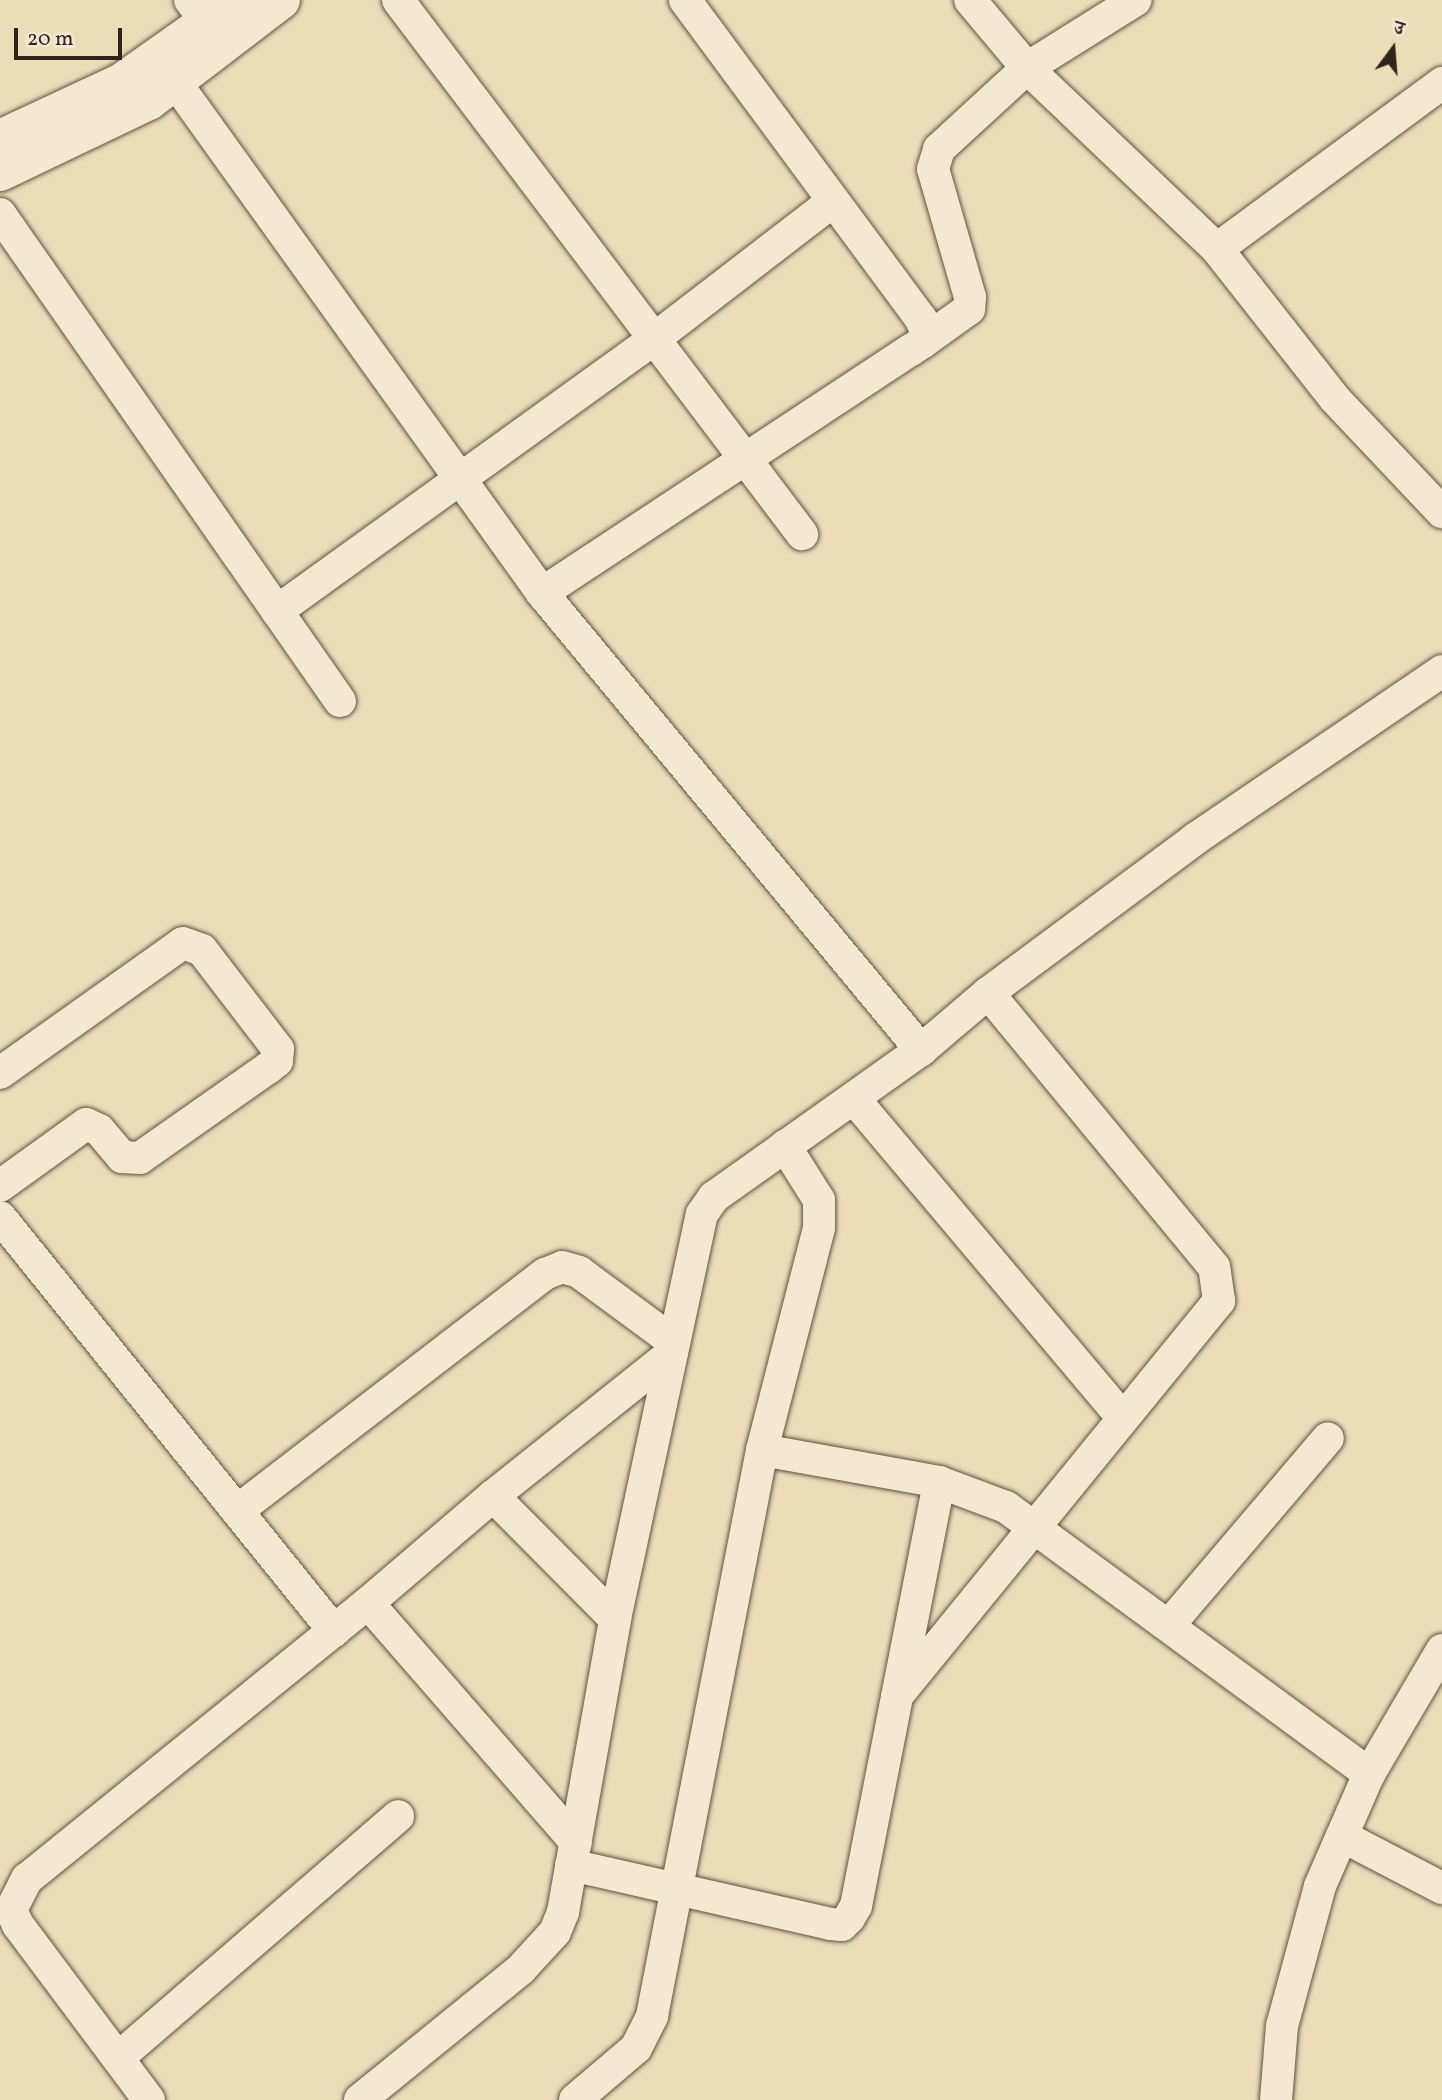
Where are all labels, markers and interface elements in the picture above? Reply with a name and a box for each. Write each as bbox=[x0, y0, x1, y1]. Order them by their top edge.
scale bar bbox=[18, 14, 126, 58]
north arrow bbox=[1358, 14, 1428, 84]
text: उ bbox=[1391, 15, 1407, 43]
text: 20 m bbox=[27, 25, 73, 54]

